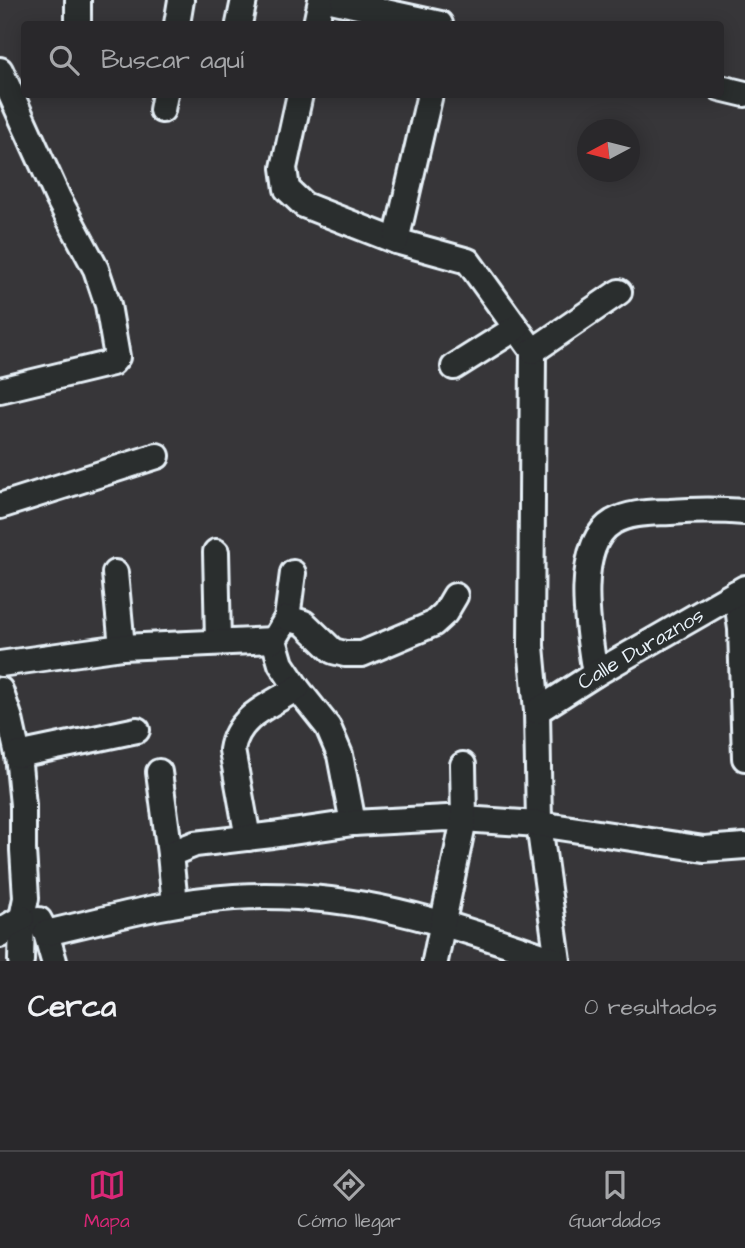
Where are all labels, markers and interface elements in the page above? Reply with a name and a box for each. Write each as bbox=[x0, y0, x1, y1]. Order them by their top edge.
search box bbox=[21, 21, 724, 98]
icon: search bbox=[45, 41, 83, 79]
text: Buscar aquí bbox=[101, 42, 244, 78]
north arrow bbox=[577, 119, 640, 182]
street label: Calle Duraznos bbox=[572, 601, 709, 697]
text: Cerca bbox=[28, 986, 116, 1028]
text: 0 resultados bbox=[584, 991, 717, 1023]
tab: Mapa bbox=[84, 1166, 130, 1235]
tab: Cómo llegar bbox=[297, 1166, 401, 1235]
tab: Guardados bbox=[569, 1166, 661, 1235]

